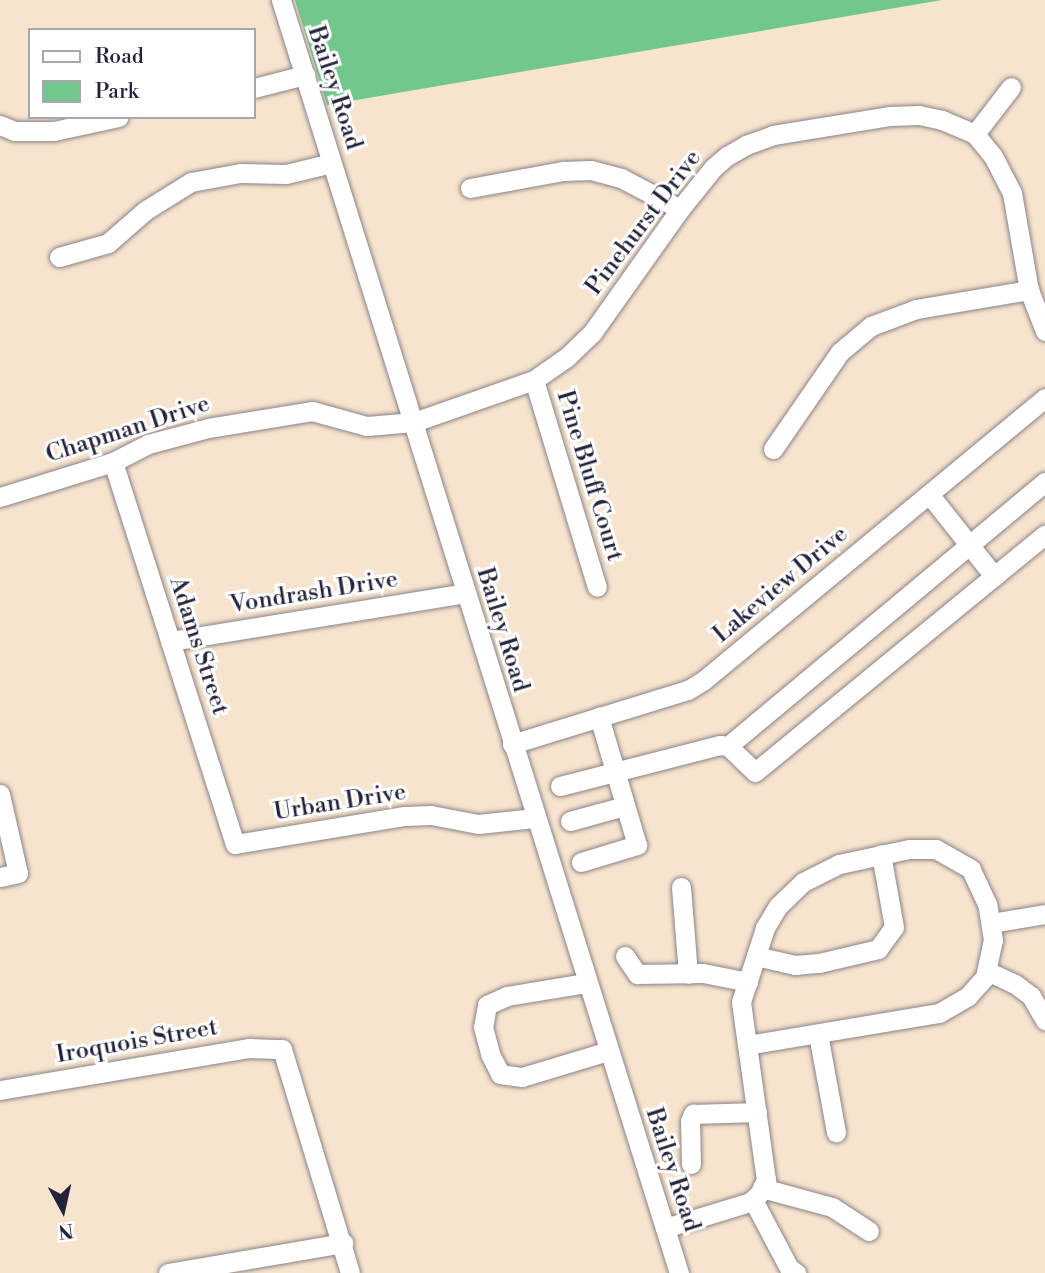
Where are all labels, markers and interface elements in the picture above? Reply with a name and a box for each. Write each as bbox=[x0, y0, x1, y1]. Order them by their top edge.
street label: Bailey Road bbox=[300, 23, 368, 153]
legend bbox=[28, 28, 256, 119]
text: Road bbox=[95, 44, 144, 70]
text: Park bbox=[95, 79, 139, 105]
street label: Pinehurst Drive bbox=[580, 145, 708, 301]
street label: Pine Bluff Court bbox=[549, 387, 629, 565]
street label: Chapman Drive bbox=[43, 390, 213, 470]
street label: Lakeview Drive bbox=[708, 520, 854, 650]
street label: Bailey Road bbox=[469, 564, 535, 696]
street label: Vondrash Drive bbox=[228, 566, 400, 620]
street label: Adams Street bbox=[162, 573, 234, 719]
street label: Urban Drive bbox=[272, 778, 408, 828]
street label: Iroquois Street bbox=[54, 1014, 220, 1070]
street label: Bailey Road bbox=[638, 1105, 706, 1235]
north arrow bbox=[28, 1175, 98, 1245]
text: N bbox=[57, 1218, 75, 1244]

